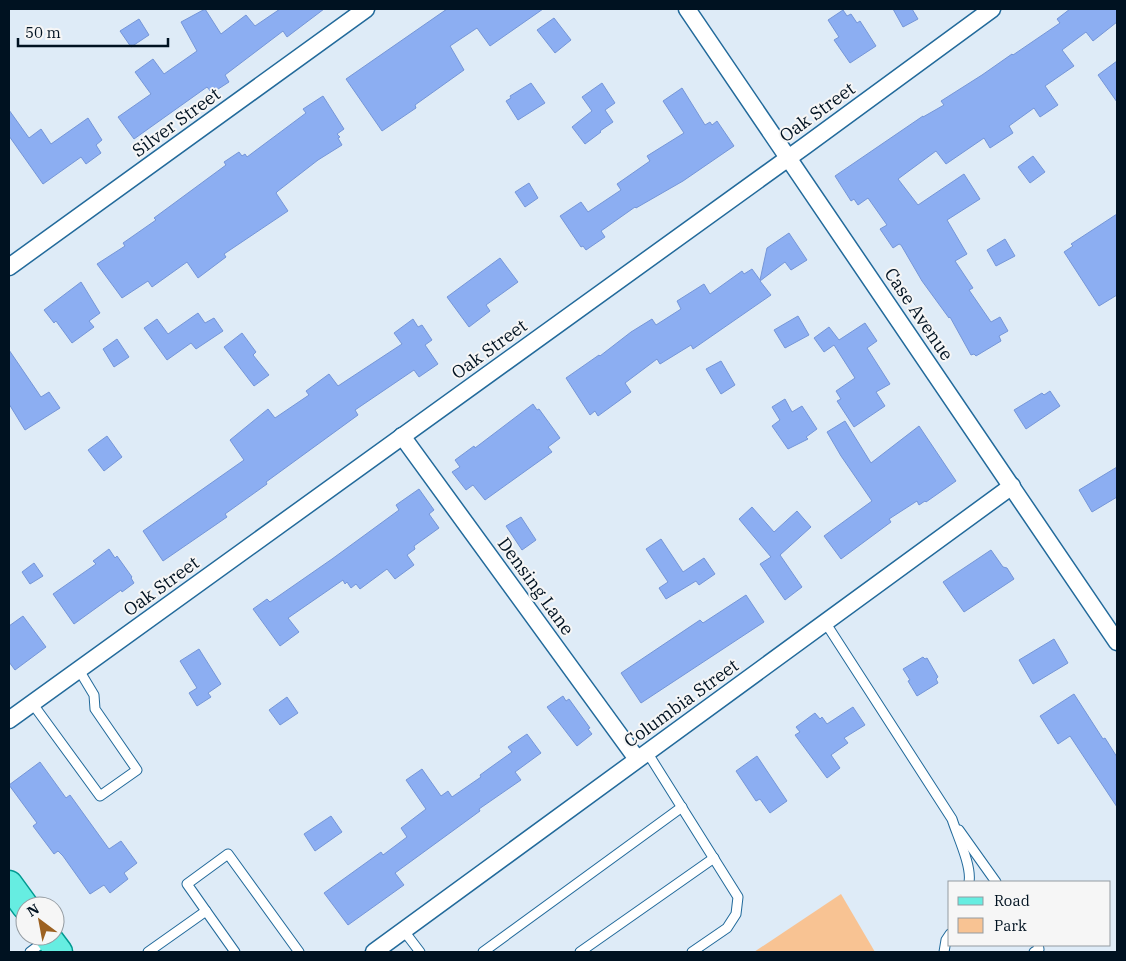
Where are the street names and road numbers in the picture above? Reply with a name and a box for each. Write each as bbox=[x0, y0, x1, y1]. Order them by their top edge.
street label: Oak Street bbox=[775, 77, 859, 147]
street label: Silver Street bbox=[127, 82, 225, 162]
street label: Case Avenue bbox=[879, 263, 959, 365]
street label: Oak Street bbox=[447, 314, 531, 384]
street label: Densing Lane bbox=[493, 533, 579, 639]
street label: Oak Street bbox=[119, 551, 203, 621]
street label: Columbia Street bbox=[619, 654, 743, 752]

